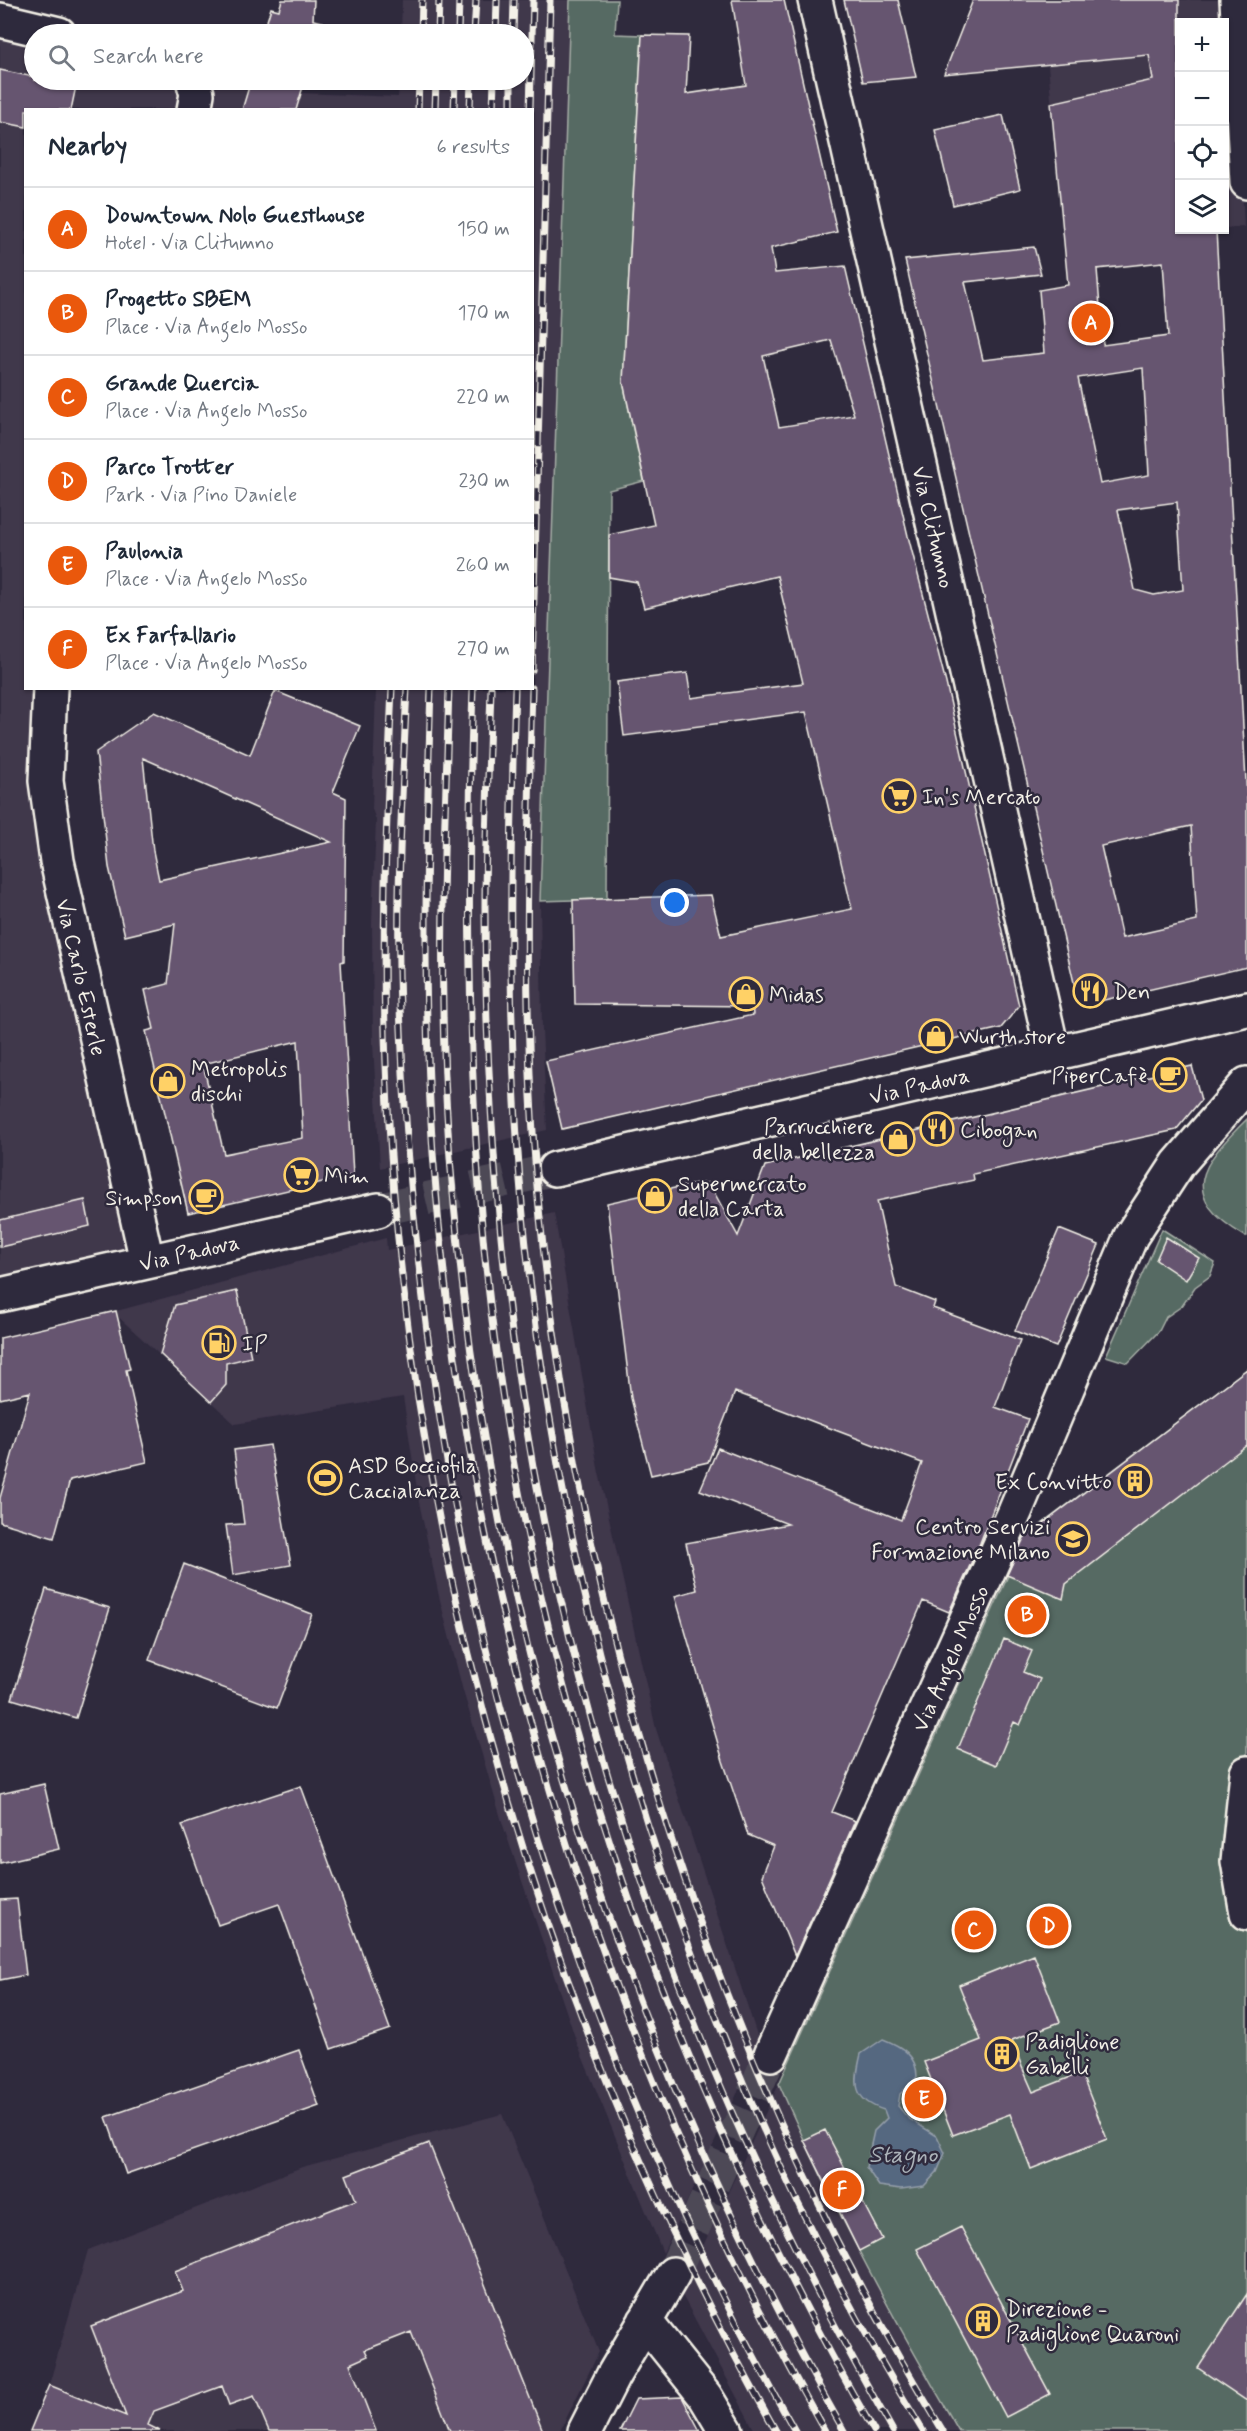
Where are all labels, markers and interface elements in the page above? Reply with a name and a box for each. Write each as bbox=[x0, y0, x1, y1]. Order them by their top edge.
map controls bbox=[1175, 18, 1229, 234]
button: + bbox=[1175, 18, 1229, 72]
search box bbox=[24, 24, 534, 90]
icon: search bbox=[45, 41, 78, 74]
text: Search here bbox=[93, 43, 204, 71]
button: − bbox=[1175, 72, 1229, 126]
button: locate bbox=[1175, 126, 1229, 180]
text: Nearby bbox=[48, 130, 127, 164]
text: 6 results bbox=[437, 134, 510, 161]
button: layers bbox=[1175, 180, 1229, 234]
text: Downtown Nolo Guesthouse bbox=[105, 202, 365, 230]
text: A bbox=[61, 216, 74, 243]
text: 150 m bbox=[457, 216, 510, 243]
text: Hotel · Via Clitumno bbox=[105, 230, 274, 257]
text: Progetto SBEM bbox=[105, 286, 252, 314]
text: B bbox=[61, 300, 74, 327]
text: 170 m bbox=[458, 300, 510, 327]
pin: A bbox=[1072, 300, 1110, 346]
text: Place · Via Angelo Mosso bbox=[105, 314, 308, 341]
text: Grande Quercia bbox=[105, 370, 259, 398]
text: C bbox=[60, 384, 75, 411]
text: 220 m bbox=[456, 384, 510, 411]
text: Place · Via Angelo Mosso bbox=[105, 398, 308, 425]
text: Parco Trotter bbox=[105, 454, 234, 482]
street label: Via Clitumno bbox=[904, 464, 960, 591]
text: D bbox=[61, 468, 74, 495]
text: 230 m bbox=[458, 468, 510, 495]
text: Park · Via Pino Daniele bbox=[105, 482, 297, 509]
text: Paulonia bbox=[105, 538, 183, 566]
text: E bbox=[62, 552, 73, 579]
text: 260 m bbox=[456, 552, 510, 579]
text: Place · Via Angelo Mosso bbox=[105, 566, 308, 593]
text: Ex Farfallario bbox=[105, 622, 236, 650]
text: F bbox=[62, 636, 73, 663]
text: 270 m bbox=[457, 636, 510, 663]
text: Place · Via Angelo Mosso bbox=[105, 650, 308, 677]
supermarket icon: In's Mercato bbox=[881, 778, 917, 814]
place label: In's Mercato bbox=[922, 784, 1041, 812]
your location bbox=[660, 888, 689, 917]
street label: Via Carlo Esterle bbox=[48, 896, 112, 1059]
restaurant icon: Den bbox=[1072, 973, 1108, 1009]
shop icon: Midas bbox=[728, 976, 764, 1012]
place label: Den bbox=[1113, 979, 1150, 1007]
place label: Midas bbox=[769, 982, 824, 1010]
shop icon: Wurth store bbox=[918, 1018, 954, 1054]
place label: Wurth store bbox=[959, 1024, 1066, 1052]
place label: Metropolis dischi bbox=[191, 1056, 288, 1109]
cafe icon: PiperCafè bbox=[1152, 1057, 1188, 1093]
street label: Via Padova bbox=[867, 1062, 972, 1112]
shop icon: Metropolis dischi bbox=[150, 1063, 186, 1099]
place label: PiperCafè bbox=[1051, 1063, 1147, 1091]
restaurant icon: Cibogan bbox=[919, 1111, 955, 1147]
place label: Parrucchiere della bellezza bbox=[752, 1114, 875, 1167]
place label: Cibogan bbox=[960, 1117, 1037, 1148]
shop icon: Parrucchiere della bellezza bbox=[880, 1121, 916, 1157]
supermarket icon: Mim bbox=[283, 1157, 319, 1193]
place label: Mim bbox=[324, 1163, 369, 1191]
place label: Supermercato della Carta bbox=[678, 1171, 807, 1224]
shop icon: Supermercato della Carta bbox=[637, 1178, 673, 1214]
cafe icon: Simpson bbox=[188, 1179, 224, 1215]
place label: Simpson bbox=[105, 1185, 183, 1213]
street label: Via Padova bbox=[137, 1229, 242, 1279]
fuel station icon: IP bbox=[201, 1325, 237, 1361]
place label: IP bbox=[242, 1331, 267, 1359]
place label: ASD Bocciofila Caccialanza bbox=[348, 1453, 477, 1506]
sports icon: ASD Bocciofila Caccialanza bbox=[307, 1460, 343, 1496]
building icon: Ex Convitto bbox=[1117, 1463, 1153, 1499]
place label: Ex Convitto bbox=[995, 1469, 1112, 1497]
place label: Centro Servizi Formazione Milano bbox=[871, 1514, 1050, 1567]
school or university icon: Centro Servizi Formazione Milano bbox=[1055, 1521, 1091, 1557]
street label: Via Angelo Mosso bbox=[907, 1581, 999, 1738]
pin: B bbox=[1008, 1592, 1046, 1638]
pin: D bbox=[1030, 1904, 1068, 1948]
pin: C bbox=[954, 1908, 994, 1952]
place label: Padiglione Gabelli bbox=[1025, 2029, 1120, 2082]
building icon: Padiglione Gabelli bbox=[984, 2036, 1020, 2072]
pin: E bbox=[904, 2076, 944, 2122]
water label: Stagno bbox=[869, 2140, 938, 2173]
pin: F bbox=[822, 2168, 862, 2212]
place label: Direzione - Padiglione Quaroni bbox=[1006, 2296, 1179, 2352]
building icon: Direzione - Padiglione Quaroni bbox=[965, 2303, 1001, 2339]

